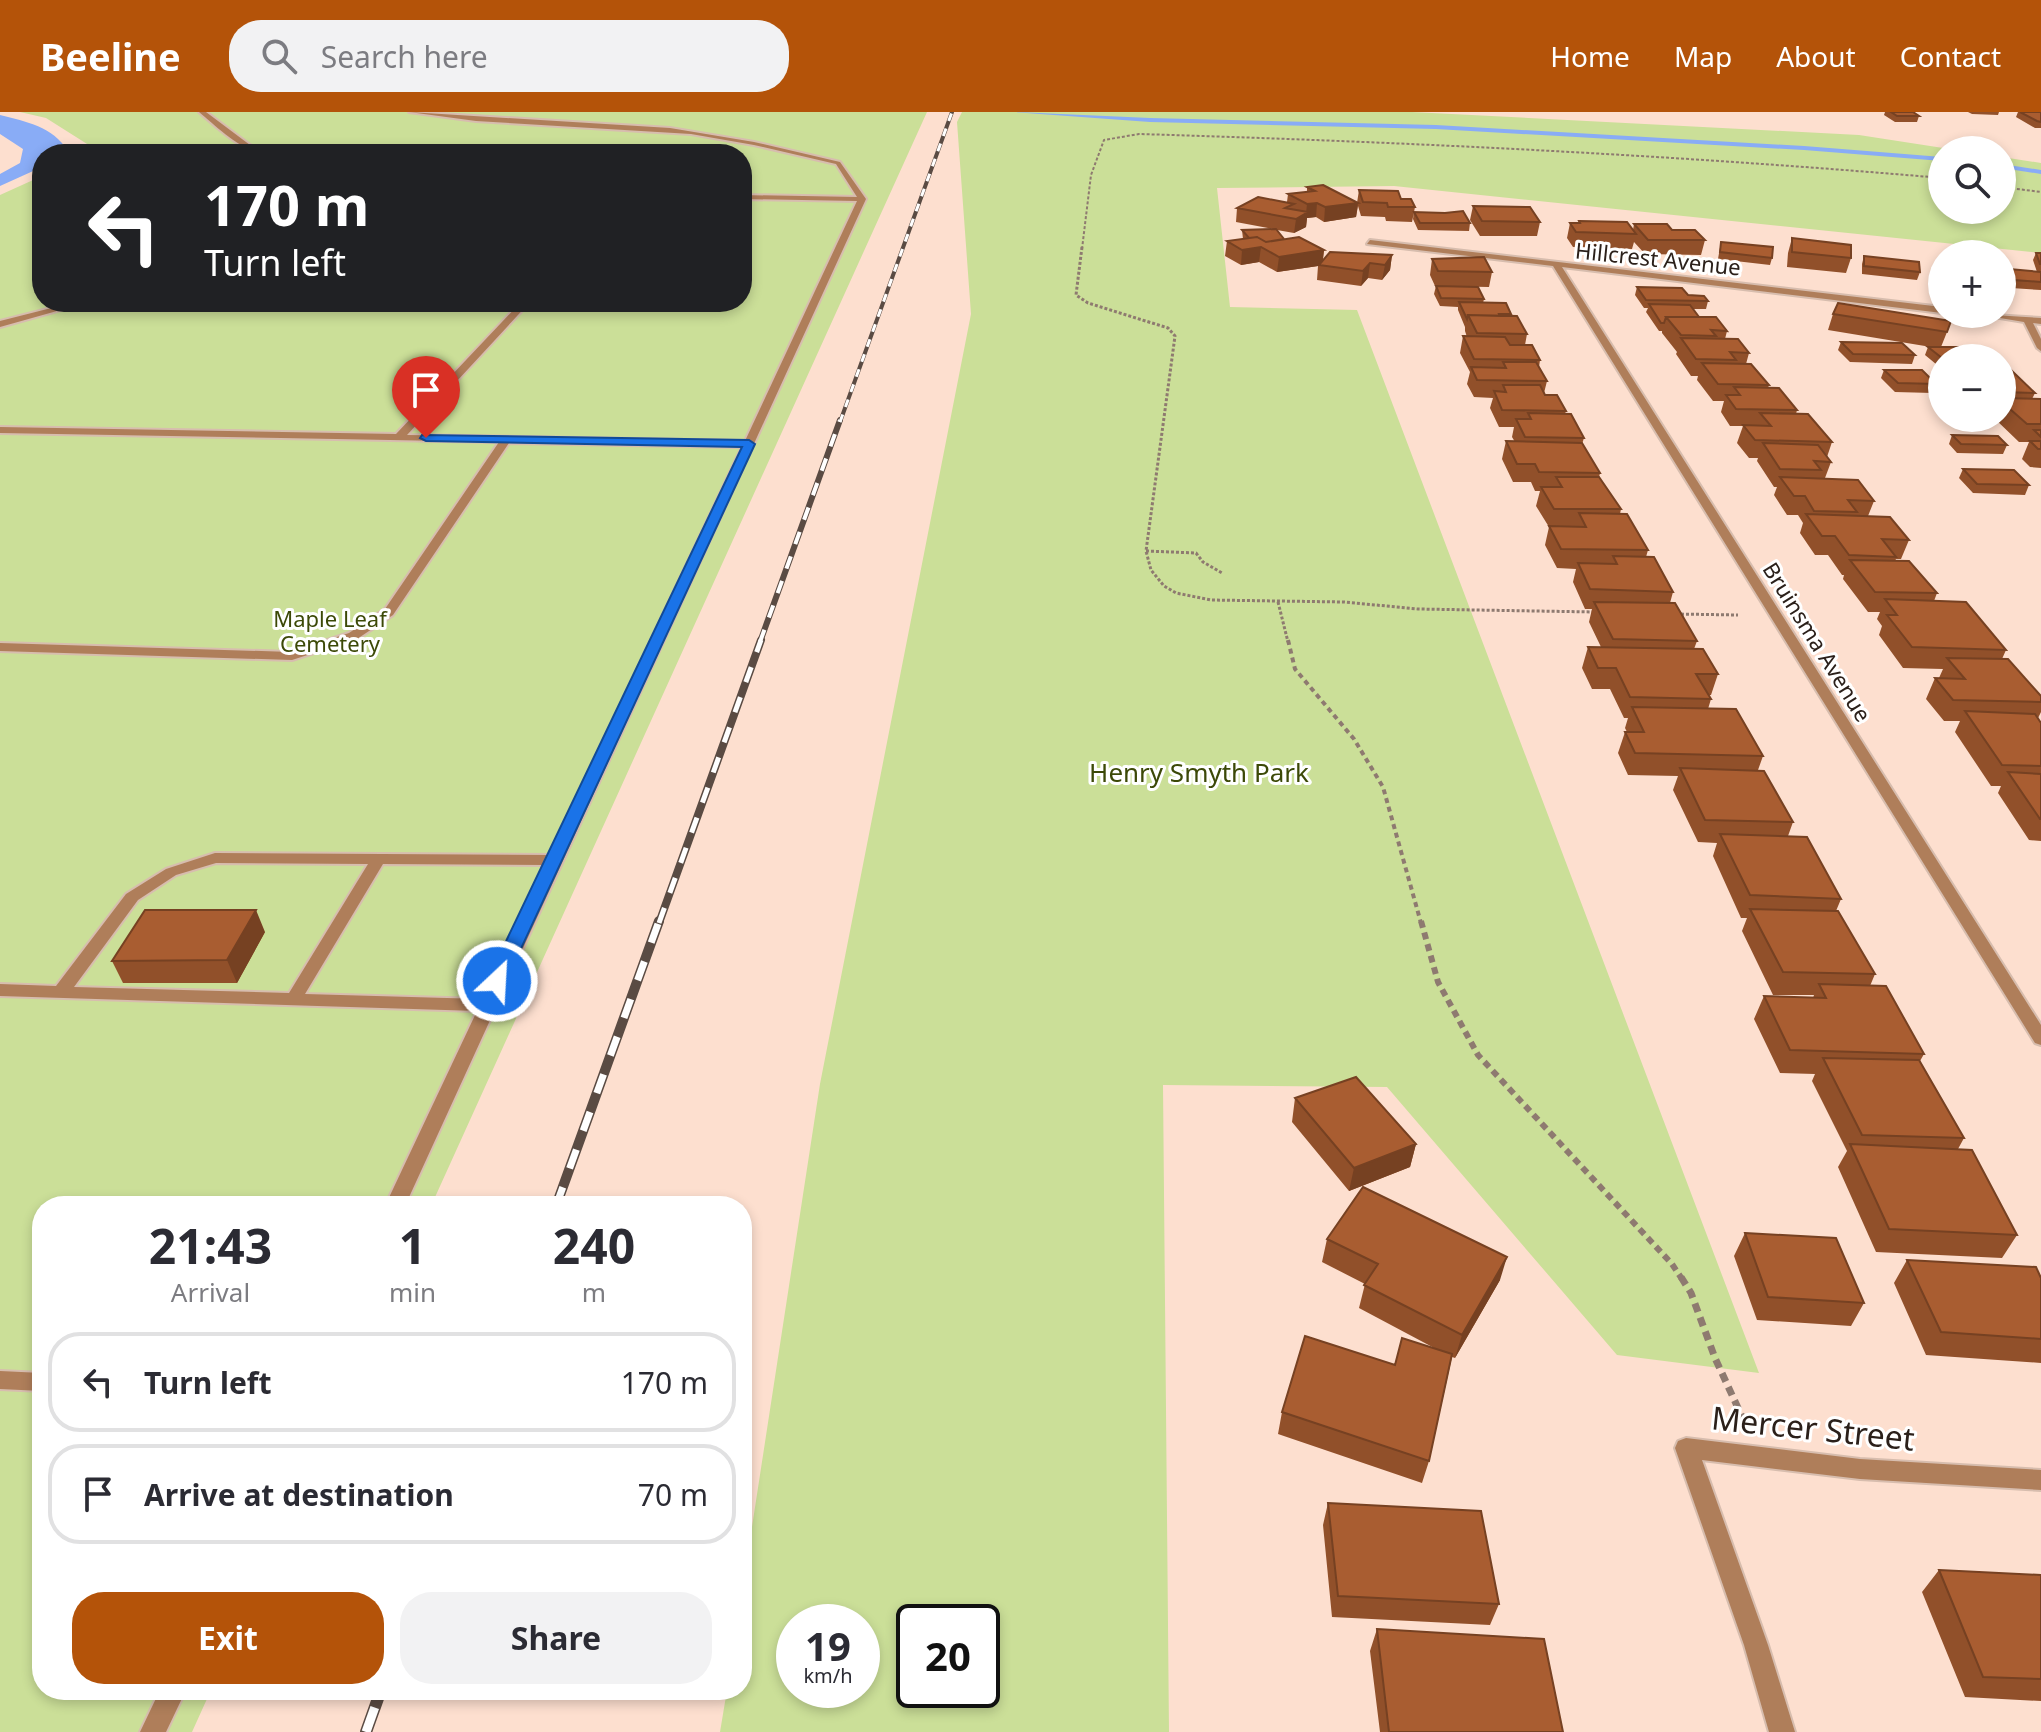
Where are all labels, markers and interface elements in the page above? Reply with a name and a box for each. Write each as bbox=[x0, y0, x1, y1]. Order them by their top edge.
search box bbox=[229, 20, 789, 92]
text: Beeline bbox=[40, 30, 181, 82]
icon: search bbox=[257, 34, 301, 78]
text: Search here bbox=[321, 36, 488, 77]
text: Home bbox=[1550, 37, 1630, 75]
text: Map bbox=[1674, 37, 1732, 75]
text: About bbox=[1776, 37, 1856, 75]
text: Contact bbox=[1900, 37, 2001, 75]
map controls bbox=[1928, 136, 2016, 432]
button: search bbox=[1928, 136, 2016, 224]
text: 170 m bbox=[204, 166, 369, 242]
icon: left bbox=[72, 176, 176, 280]
street label: Hillcrest Avenue bbox=[1574, 234, 1742, 282]
text: Turn left bbox=[204, 238, 346, 287]
button: + bbox=[1928, 240, 2016, 328]
button: − bbox=[1928, 344, 2016, 432]
pin bbox=[392, 356, 460, 438]
icon: arrive bbox=[404, 368, 448, 412]
street label: Bruinsma Avenue bbox=[1757, 556, 1879, 727]
park label: Maple Leaf Cemetery bbox=[273, 603, 388, 658]
park label: Henry Smyth Park bbox=[1089, 754, 1309, 790]
position arrow bbox=[455, 939, 539, 1023]
text: 21:43 bbox=[149, 1213, 272, 1278]
text: 1 bbox=[399, 1213, 426, 1278]
text: 240 bbox=[553, 1213, 635, 1278]
text: Arrival bbox=[171, 1274, 250, 1310]
text: min bbox=[389, 1274, 436, 1310]
text: m bbox=[582, 1274, 606, 1310]
icon: left bbox=[76, 1360, 120, 1404]
text: Turn left bbox=[144, 1362, 272, 1403]
text: 170 m bbox=[621, 1362, 708, 1403]
street label: Mercer Street bbox=[1709, 1395, 1917, 1460]
icon: arrive bbox=[76, 1472, 120, 1516]
text: Arrive at destination bbox=[144, 1474, 454, 1515]
text: 70 m bbox=[638, 1474, 708, 1515]
button: Exit bbox=[72, 1592, 384, 1684]
button: Share bbox=[400, 1592, 712, 1684]
speed limit sign: 20 bbox=[896, 1604, 1000, 1708]
text: 19 bbox=[805, 1618, 851, 1673]
text: km/h bbox=[803, 1662, 853, 1689]

